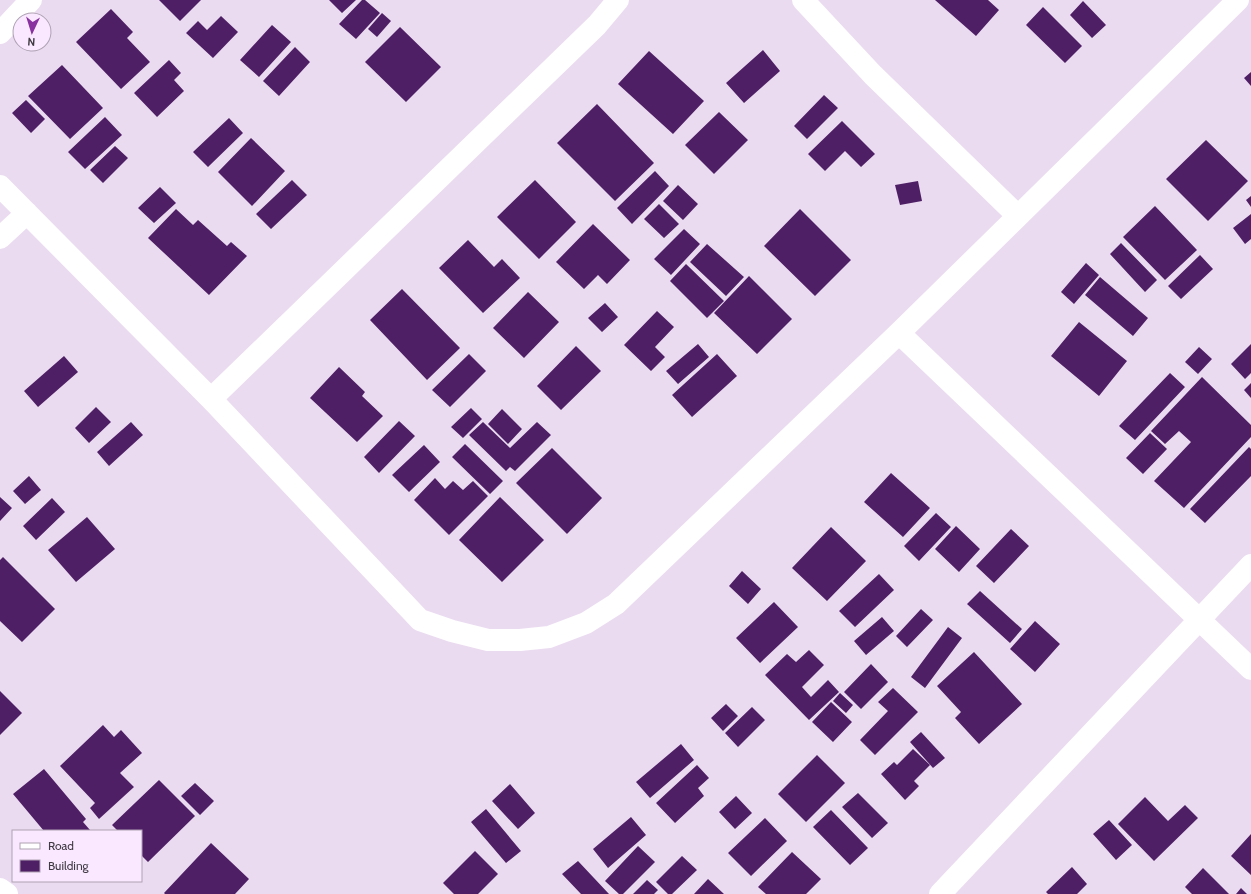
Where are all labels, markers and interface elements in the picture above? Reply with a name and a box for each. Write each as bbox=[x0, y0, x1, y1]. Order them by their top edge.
north arrow bbox=[12, 12, 52, 52]
text: N bbox=[27, 35, 36, 49]
legend bbox=[12, 830, 142, 882]
text: Road bbox=[48, 838, 74, 853]
text: Building bbox=[48, 858, 90, 873]

